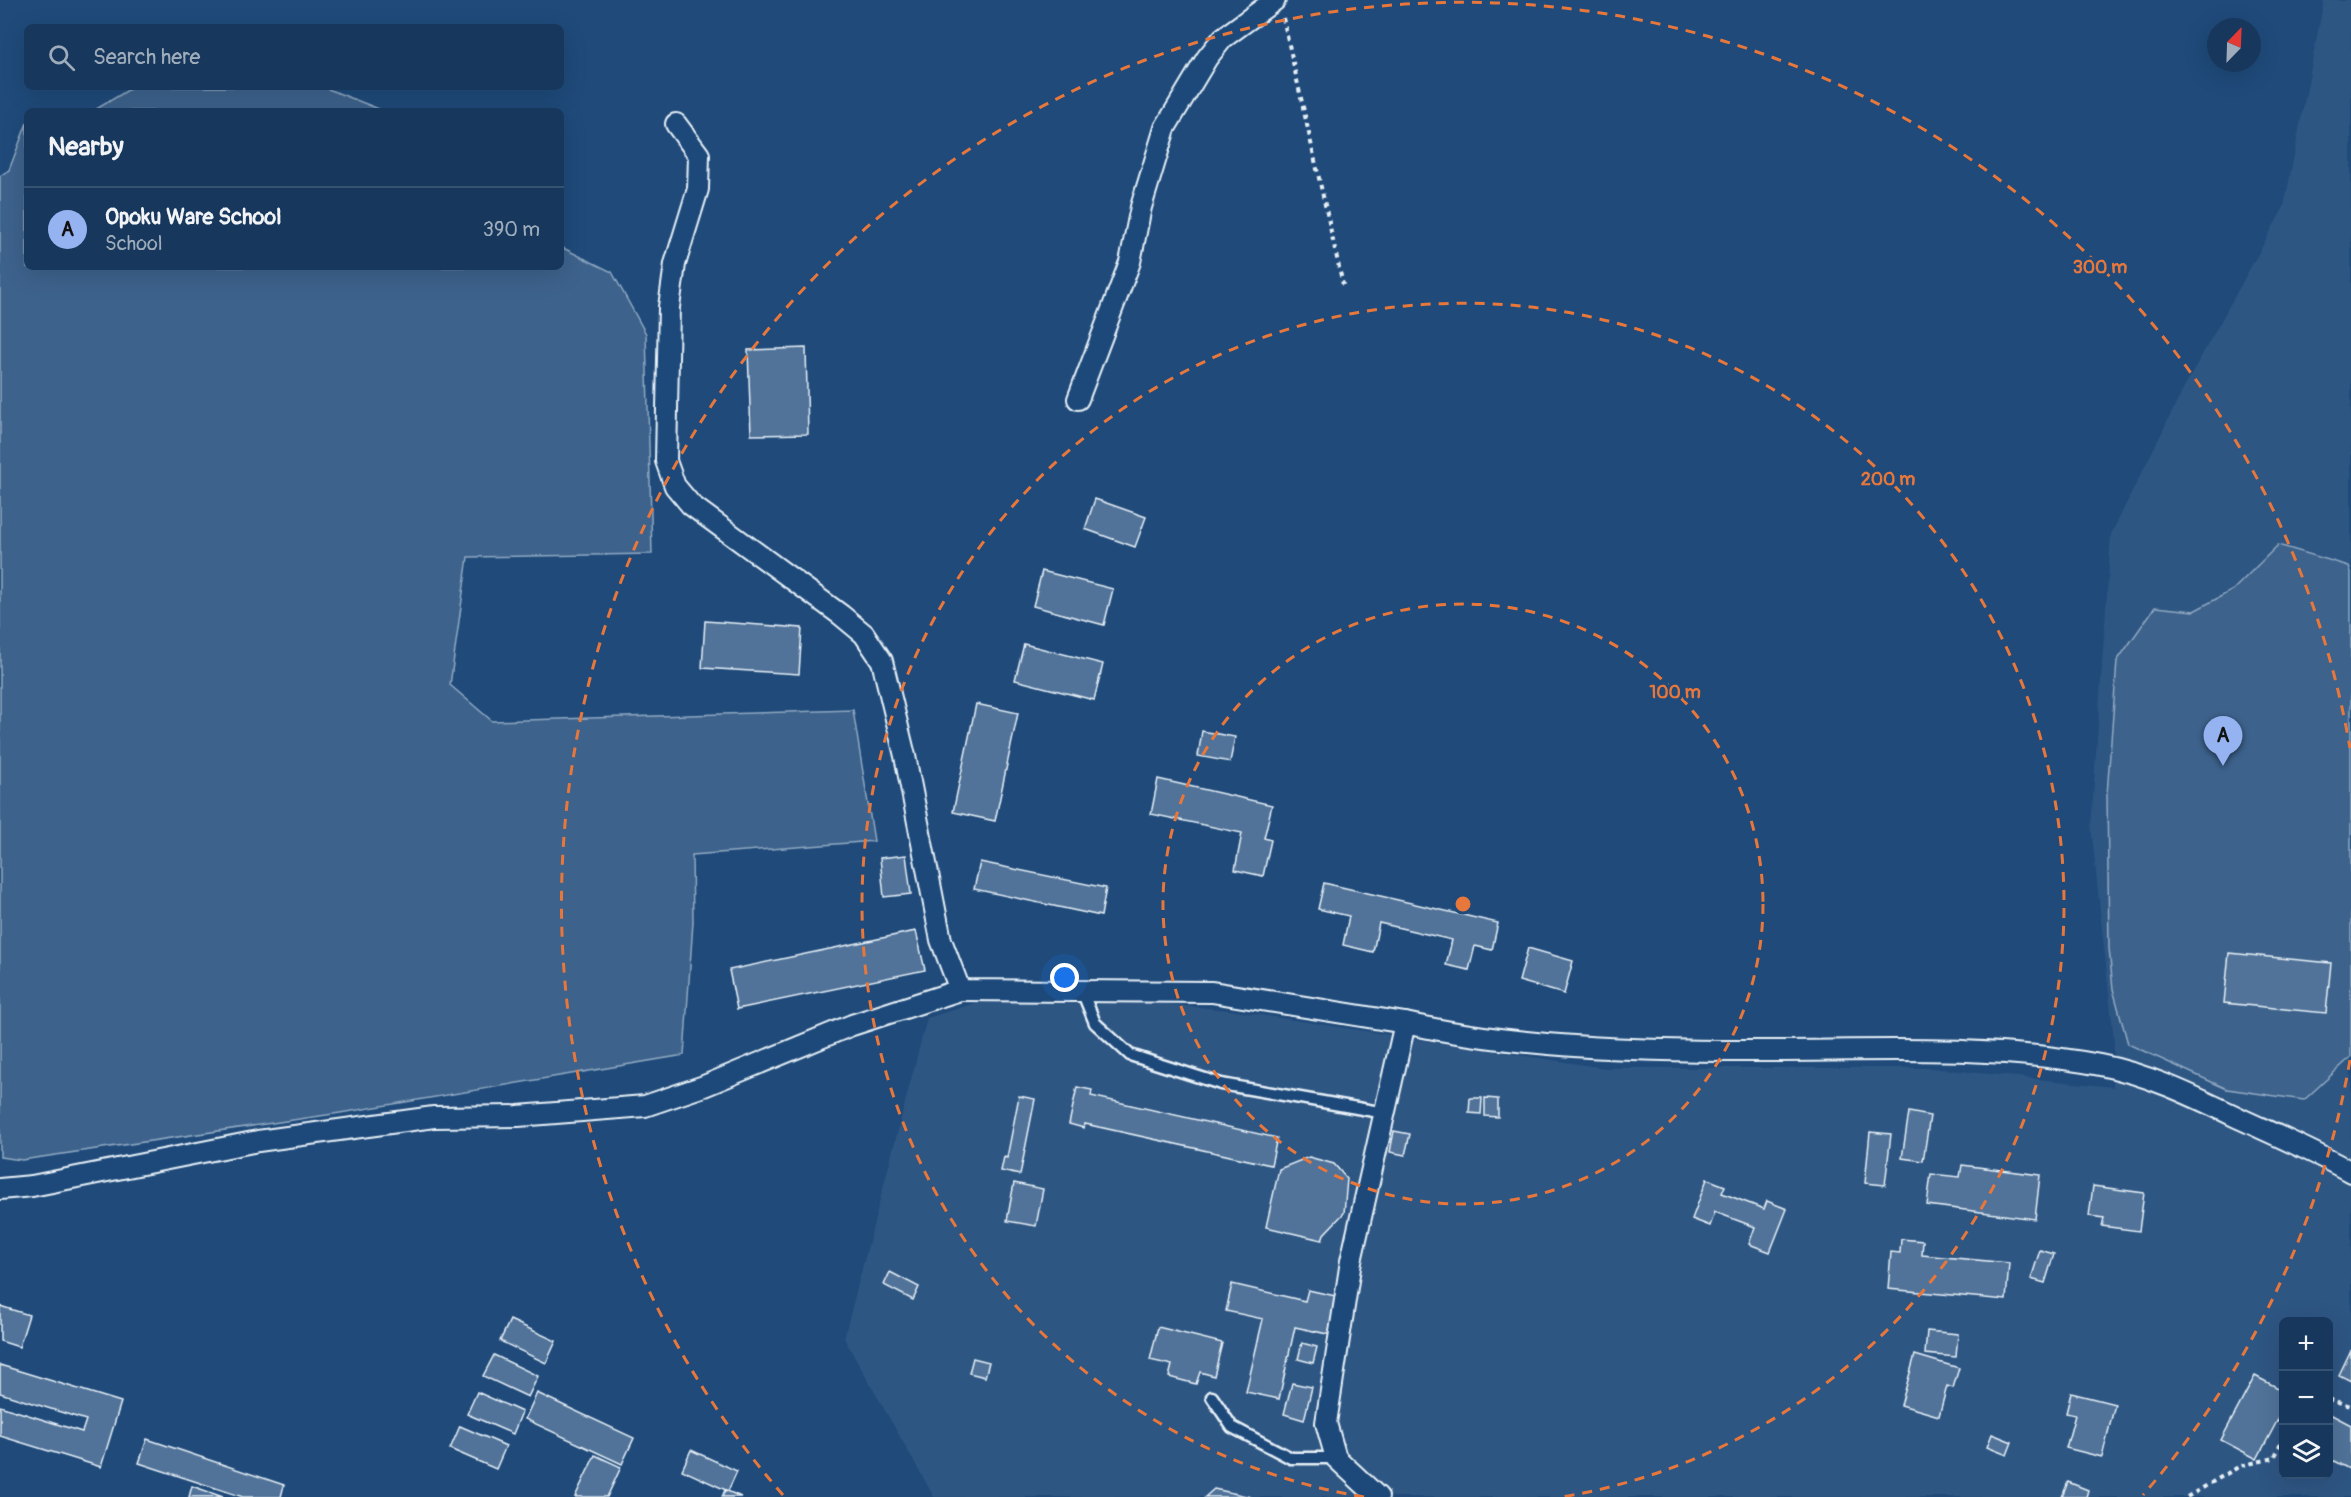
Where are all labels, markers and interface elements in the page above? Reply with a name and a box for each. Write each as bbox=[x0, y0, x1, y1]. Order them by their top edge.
north arrow bbox=[2207, 18, 2261, 72]
search box bbox=[24, 24, 564, 90]
icon: search bbox=[45, 41, 78, 74]
text: Search here bbox=[93, 43, 200, 71]
text: Nearby bbox=[48, 131, 124, 163]
text: Opoku Ware School bbox=[105, 203, 281, 231]
text: A bbox=[61, 217, 74, 242]
text: 390 m bbox=[483, 217, 540, 242]
text: School bbox=[105, 231, 162, 256]
text: 300 m bbox=[2073, 256, 2127, 279]
text: 200 m bbox=[1861, 468, 1915, 491]
text: 100 m bbox=[1649, 681, 1701, 704]
pin: A bbox=[2204, 716, 2242, 766]
centre of rings bbox=[1453, 894, 1473, 914]
your location bbox=[1050, 963, 1079, 992]
map controls bbox=[2279, 1317, 2333, 1479]
button: + bbox=[2279, 1317, 2333, 1371]
button: − bbox=[2279, 1371, 2333, 1425]
button: layers bbox=[2279, 1425, 2333, 1479]

